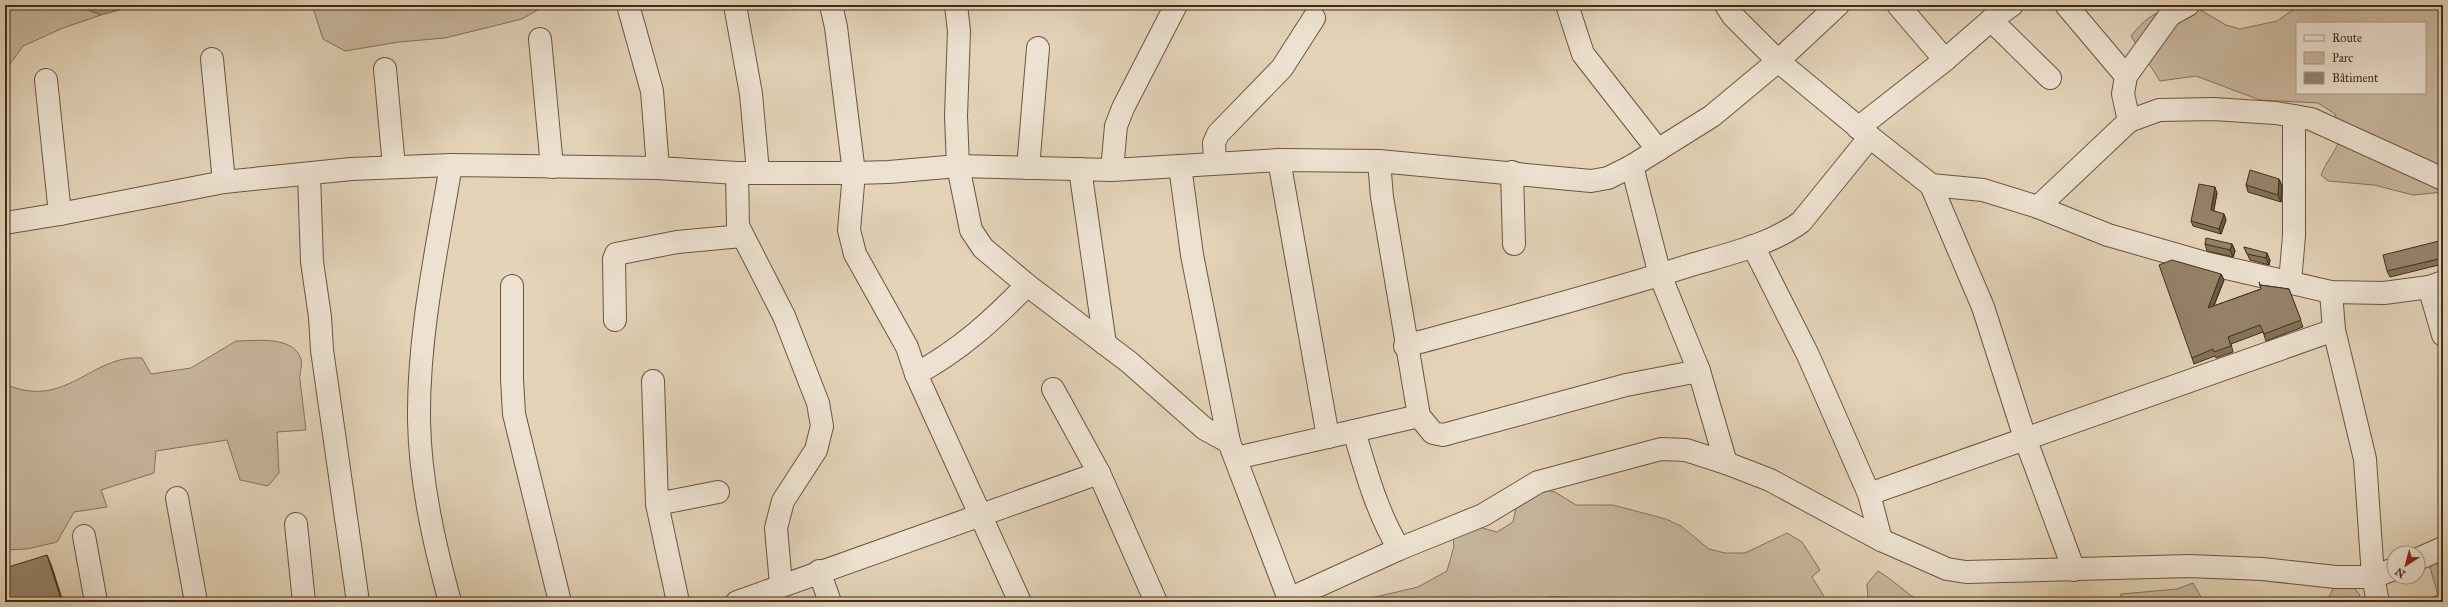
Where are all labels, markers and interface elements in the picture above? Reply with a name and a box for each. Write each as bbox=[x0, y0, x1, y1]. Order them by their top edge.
legend bbox=[2296, 22, 2426, 94]
text: Route bbox=[2332, 31, 2362, 45]
text: Parc bbox=[2332, 51, 2353, 65]
text: Bâtiment bbox=[2332, 71, 2379, 85]
north arrow bbox=[2386, 545, 2426, 585]
text: N bbox=[2392, 564, 2408, 581]

